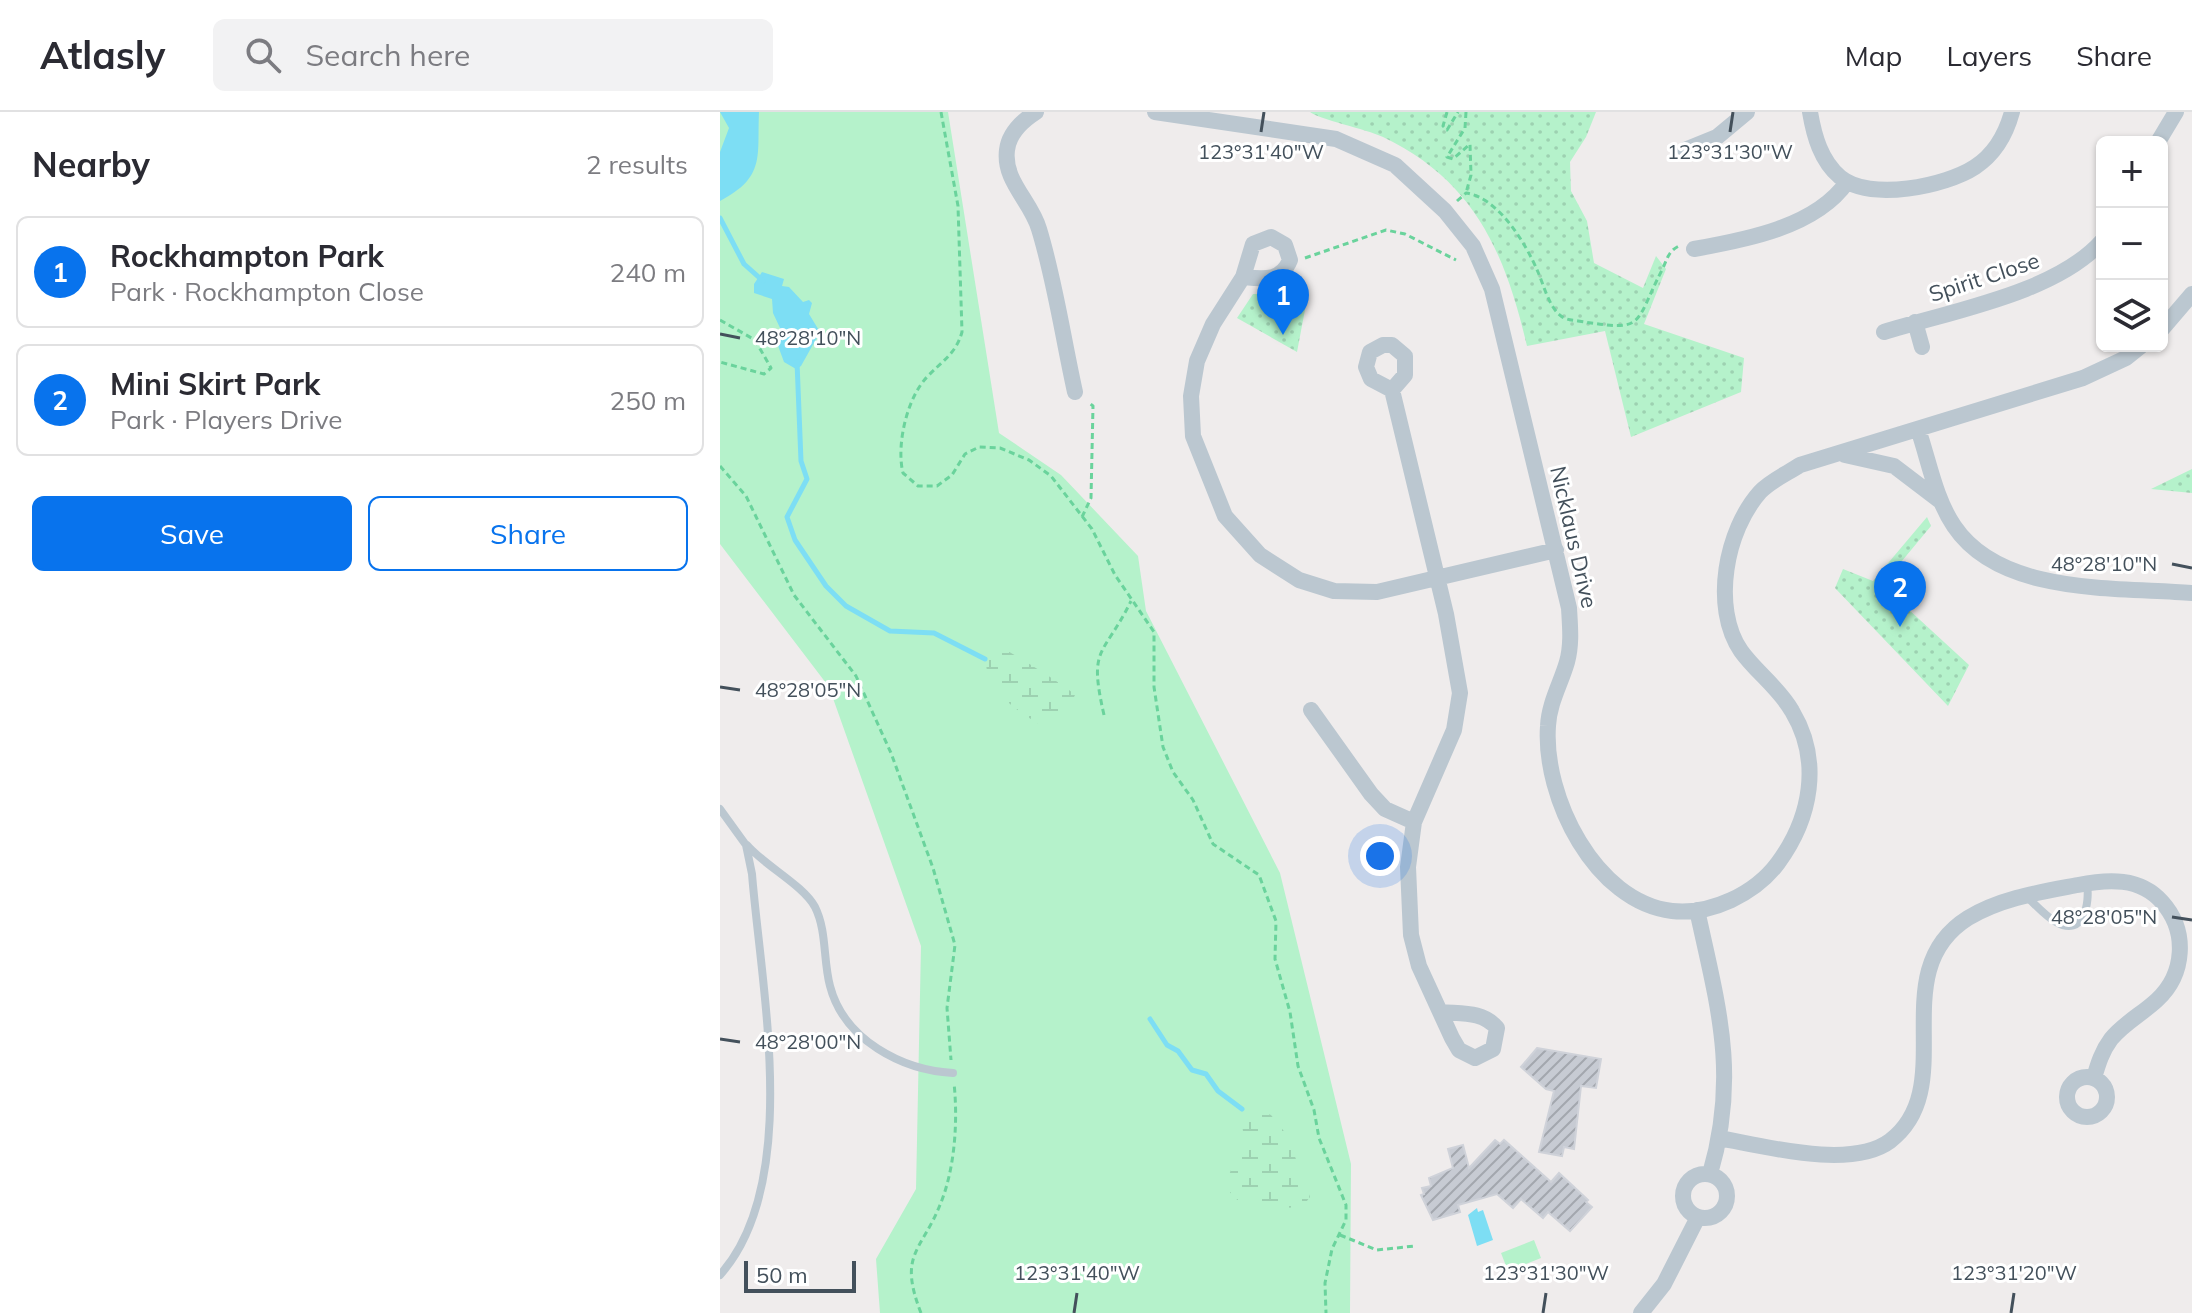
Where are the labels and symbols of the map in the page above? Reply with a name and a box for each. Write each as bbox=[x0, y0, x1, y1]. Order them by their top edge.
text: 123°31'40"W bbox=[1198, 139, 1324, 164]
text: 123°31'30"W bbox=[1667, 139, 1793, 164]
street label: Spirit Close bbox=[1925, 246, 2043, 308]
pin: 1 bbox=[1257, 269, 1309, 335]
text: 48°28'10"N bbox=[755, 325, 861, 350]
street label: Nicklaus Drive bbox=[1544, 463, 1604, 611]
text: 48°28'10"N bbox=[2051, 551, 2157, 576]
pin: 2 bbox=[1874, 561, 1926, 627]
text: 48°28'05"N bbox=[755, 677, 861, 702]
your location bbox=[1360, 836, 1400, 876]
text: 48°28'05"N bbox=[2051, 904, 2157, 929]
text: 48°28'00"N bbox=[755, 1029, 861, 1054]
scale bar bbox=[744, 1257, 856, 1293]
text: 123°31'40"W bbox=[1014, 1260, 1140, 1285]
text: 123°31'30"W bbox=[1483, 1260, 1609, 1285]
text: 123°31'20"W bbox=[1951, 1260, 2077, 1285]

